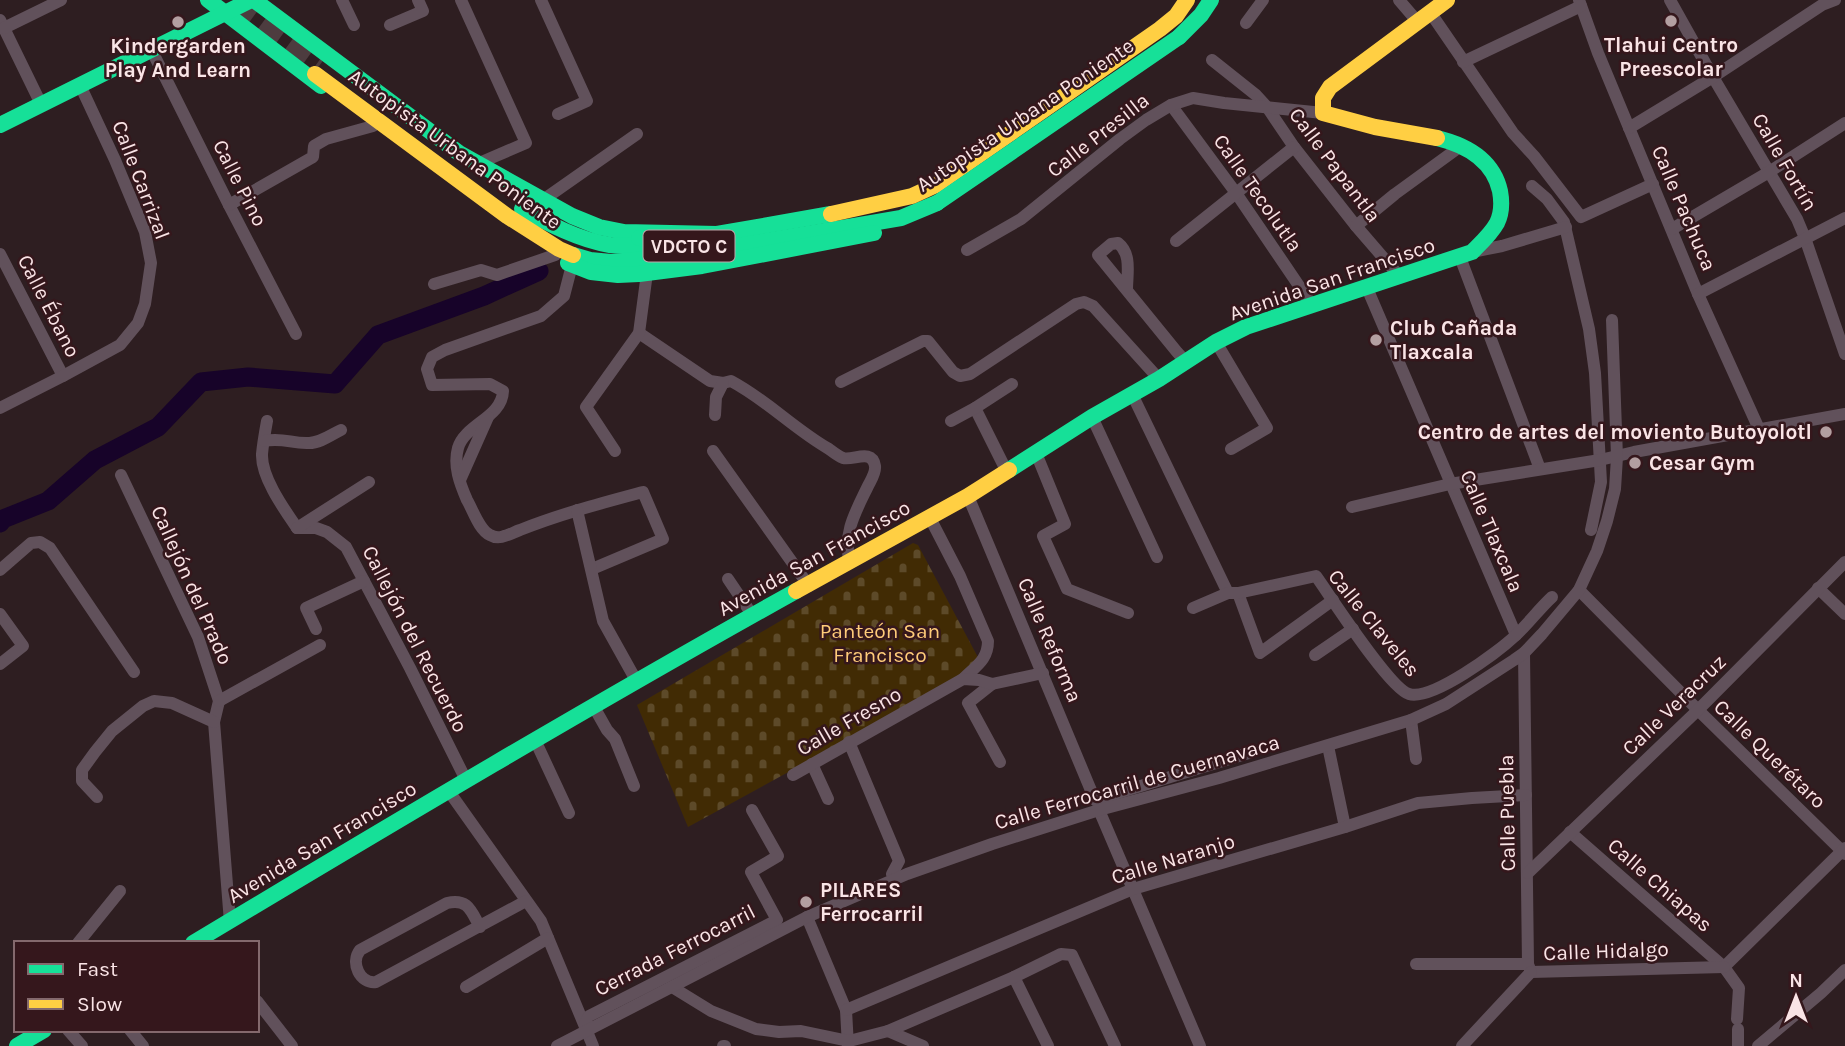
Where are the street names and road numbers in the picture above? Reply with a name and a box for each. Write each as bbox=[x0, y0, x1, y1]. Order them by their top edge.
street label: Autopista Urbana Poniente bbox=[912, 33, 1138, 197]
street label: Autopista Urbana Poniente bbox=[344, 64, 566, 234]
street label: Calle Presilla bbox=[1042, 88, 1154, 182]
street label: Calle Papantla bbox=[1284, 103, 1386, 227]
street label: Calle Fortín bbox=[1748, 109, 1822, 215]
street label: Calle Carrizal bbox=[107, 117, 175, 243]
street label: Calle Tecolutla bbox=[1209, 130, 1307, 256]
street label: Calle Pino bbox=[208, 136, 272, 230]
street label: Calle Pachuca bbox=[1647, 142, 1721, 274]
road number: VDCTO C bbox=[644, 230, 734, 262]
street label: Avenida San Francisco bbox=[1226, 232, 1438, 326]
street label: Calle Ébano bbox=[13, 251, 85, 361]
street label: Calle Tlaxcala bbox=[1455, 466, 1529, 596]
street label: Avenida San Francisco bbox=[714, 495, 914, 621]
street label: Callejón del Prado bbox=[146, 502, 238, 668]
street label: Callejón del Recuerdo bbox=[357, 542, 473, 736]
street label: Calle Claveles bbox=[1323, 564, 1425, 682]
street label: Calle Reforma bbox=[1013, 574, 1087, 706]
street label: Calle Veracruz bbox=[1617, 650, 1731, 760]
street label: Calle Fresno bbox=[793, 681, 905, 761]
street label: Calle Querétaro bbox=[1709, 695, 1831, 813]
street label: Calle Ferrocarril de Cuernavaca bbox=[992, 730, 1282, 834]
street label: Calle Puebla bbox=[1494, 754, 1520, 872]
street label: Avenida San Francisco bbox=[223, 776, 421, 908]
street label: Calle Naranjo bbox=[1108, 829, 1238, 889]
street label: Calle Chiapas bbox=[1603, 833, 1717, 937]
street label: Cerrada Ferrocarril bbox=[591, 899, 759, 1001]
street label: Calle Hidalgo bbox=[1543, 937, 1669, 965]

